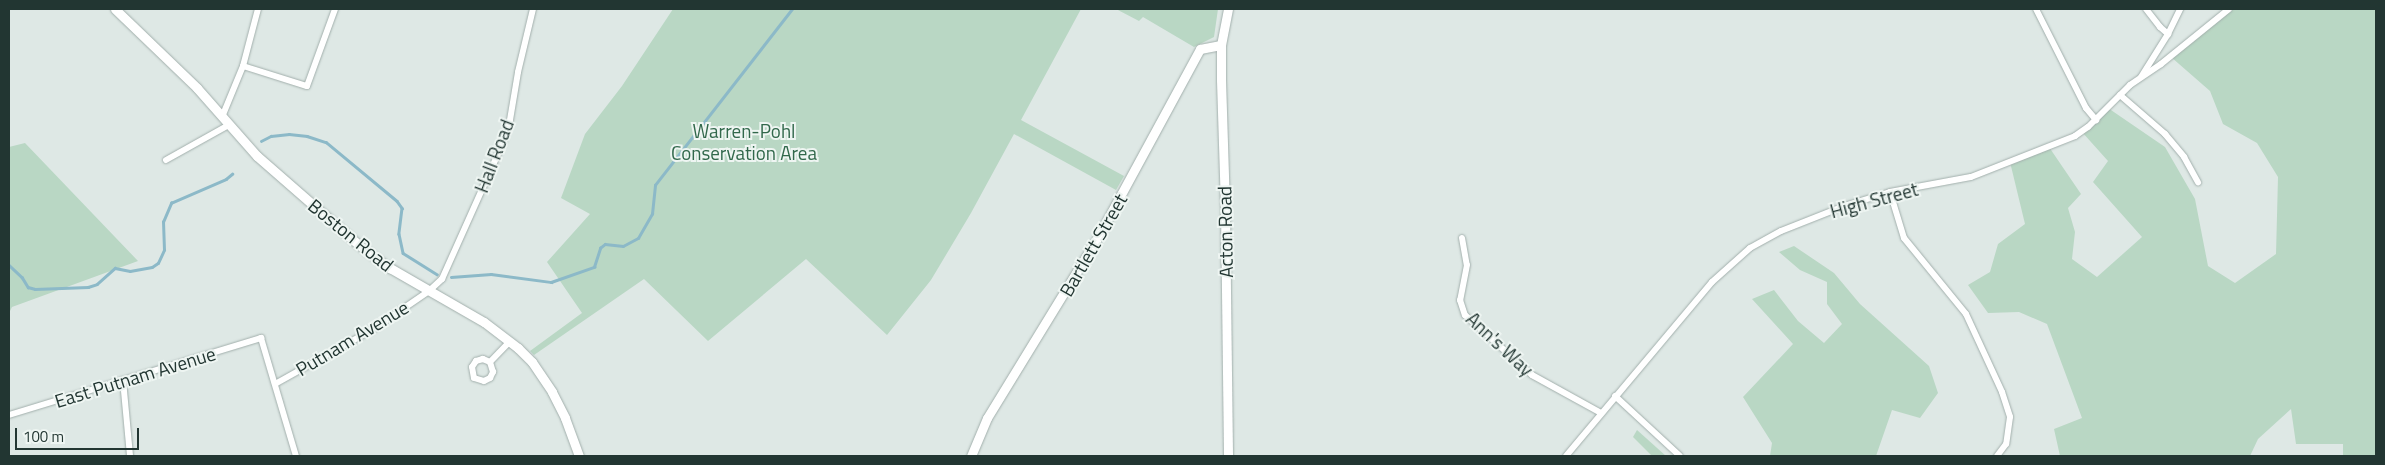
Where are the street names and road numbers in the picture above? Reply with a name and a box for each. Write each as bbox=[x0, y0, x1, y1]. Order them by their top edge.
street label: Hall Road bbox=[470, 116, 518, 196]
street label: High Street bbox=[1828, 177, 1920, 223]
street label: Acton Road bbox=[1213, 186, 1237, 278]
street label: Bartlett Street bbox=[1054, 190, 1132, 300]
street label: Boston Road bbox=[304, 194, 398, 276]
street label: Putnam Avenue bbox=[292, 295, 412, 381]
street label: Ann's Way bbox=[1462, 307, 1538, 381]
street label: East Putnam Avenue bbox=[52, 342, 218, 412]

